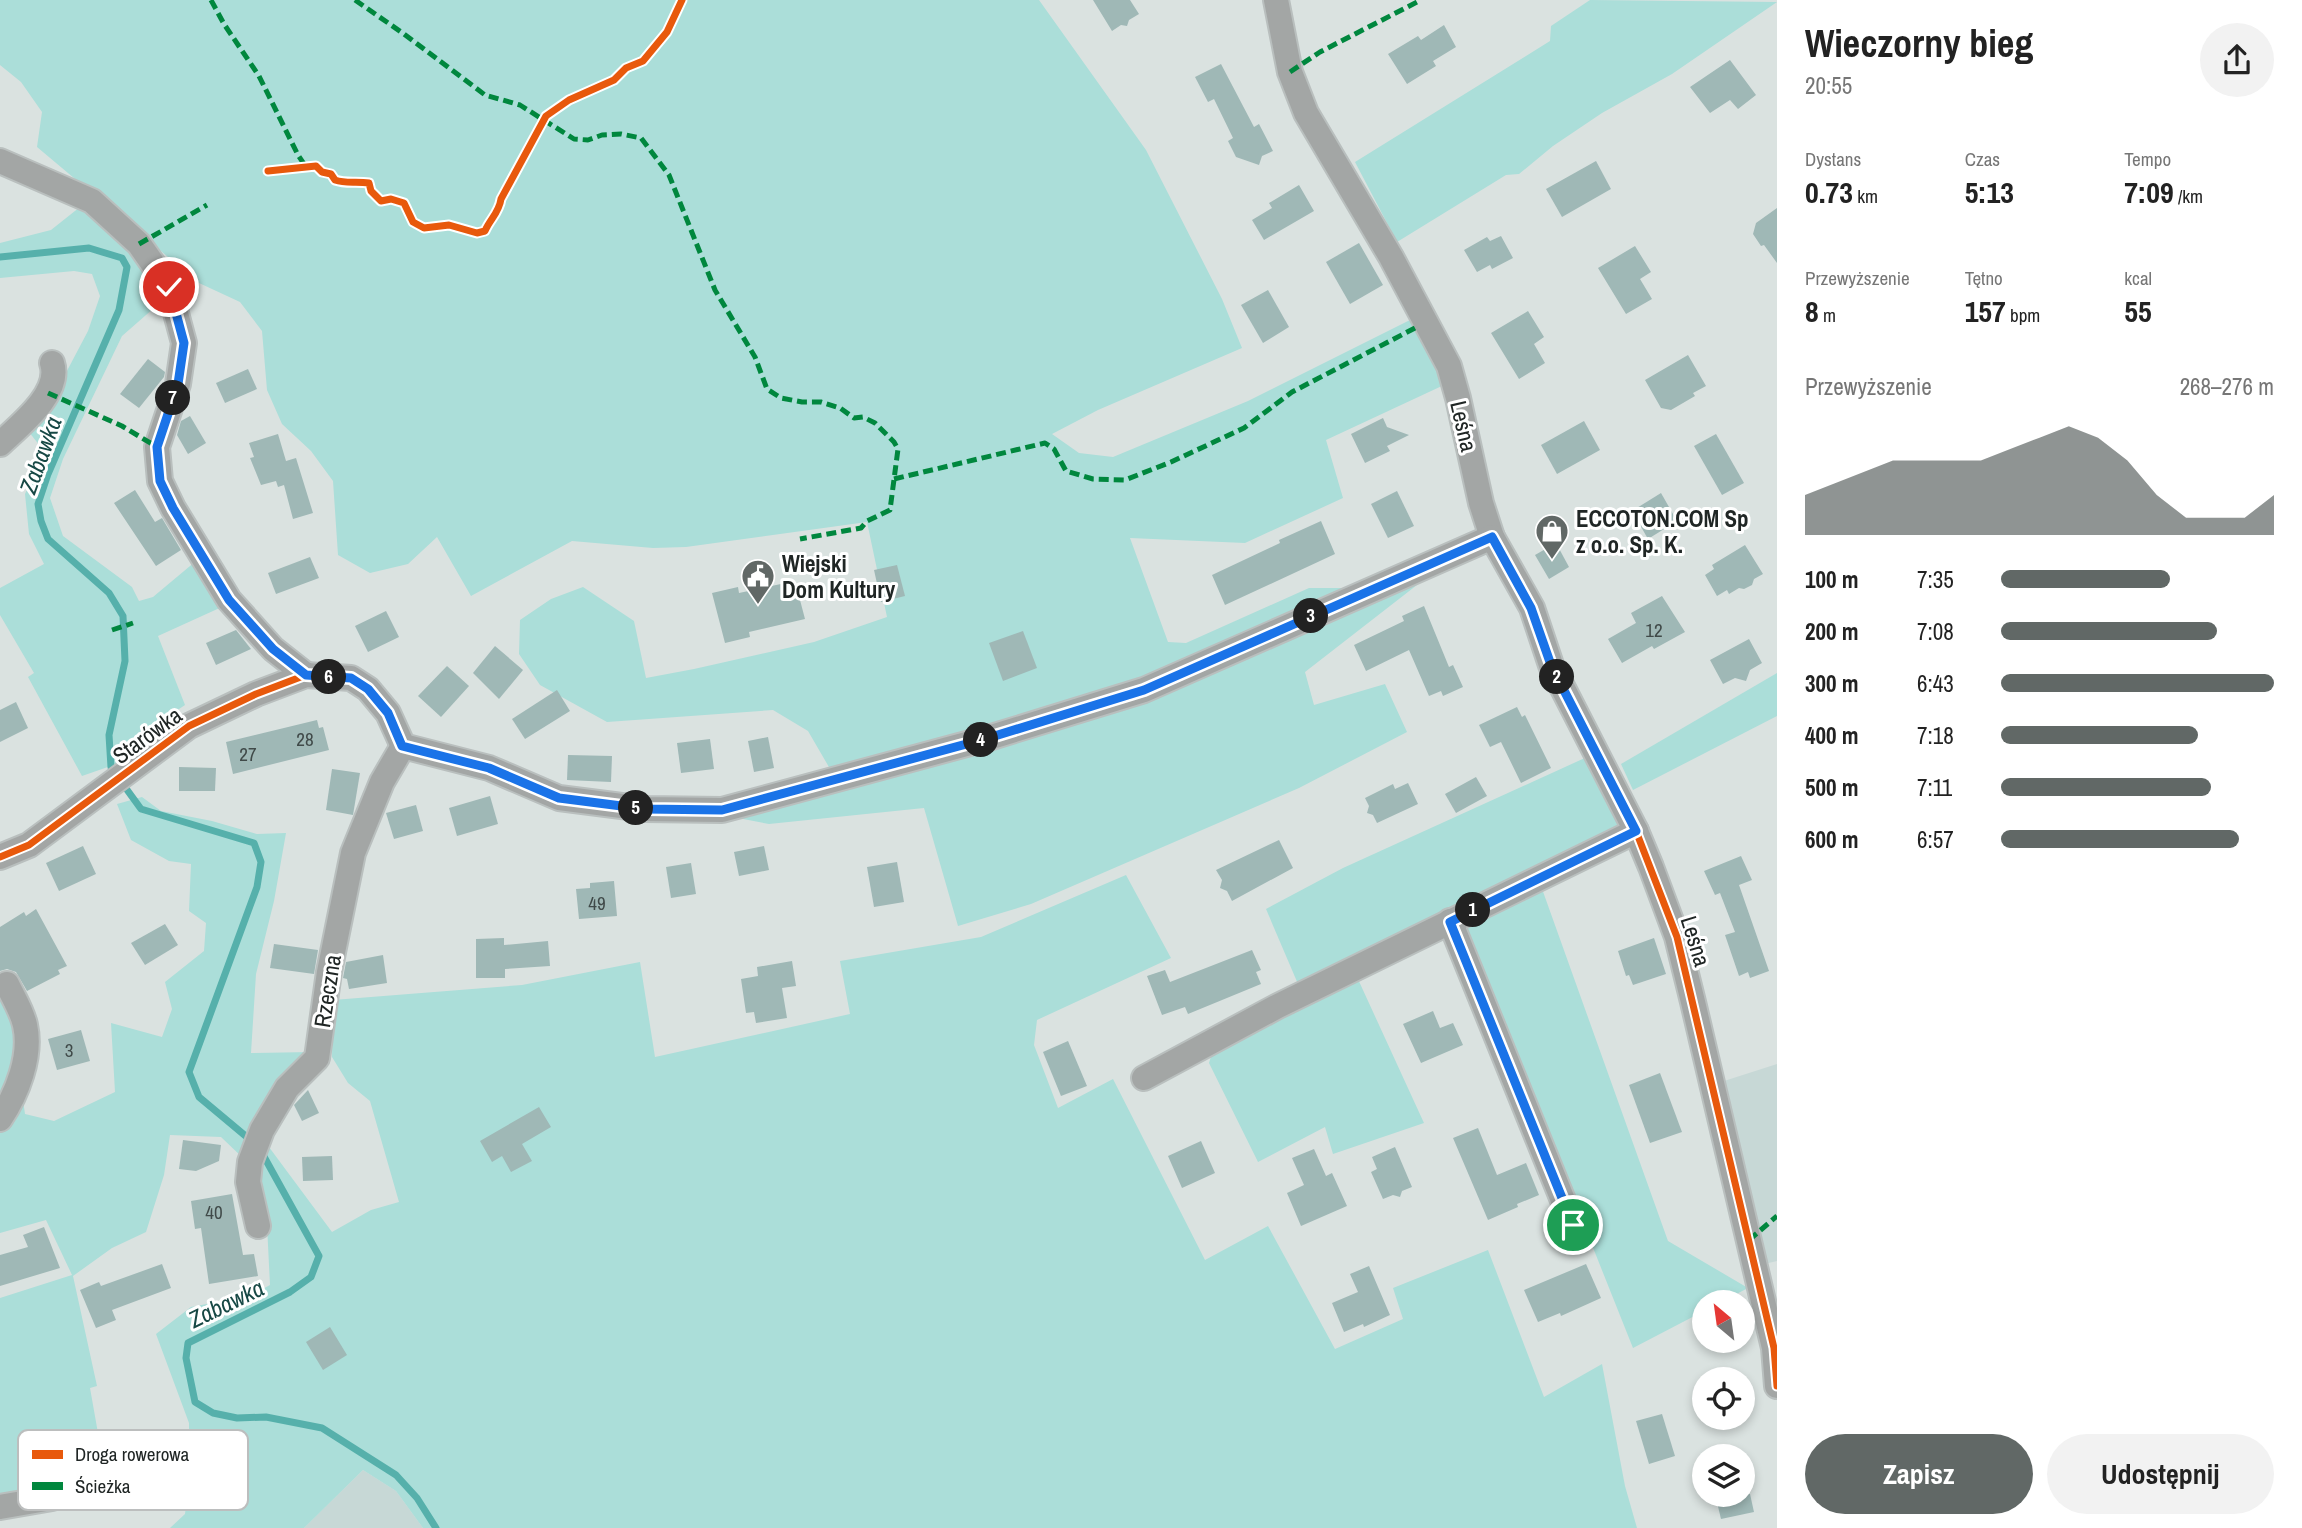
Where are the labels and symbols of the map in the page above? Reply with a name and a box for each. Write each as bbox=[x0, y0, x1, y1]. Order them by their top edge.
pin bbox=[139, 257, 199, 317]
pin: 7 bbox=[156, 380, 190, 416]
street label: Leśna bbox=[1443, 397, 1485, 455]
water label: Zabawka bbox=[11, 412, 69, 499]
place label: ECCOTON.COM Sp z o.o. Sp. K. bbox=[1576, 503, 1749, 560]
shop icon: ECCOTON.COM Sp z o.o. Sp. K. bbox=[1533, 512, 1571, 561]
place label: Wiejski Dom Kultury bbox=[782, 548, 896, 605]
public building icon: Wiejski Dom Kultury bbox=[739, 557, 777, 606]
pin: 3 bbox=[1294, 598, 1328, 634]
house number: 12 bbox=[1645, 617, 1663, 643]
pin: 6 bbox=[312, 660, 346, 694]
pin: 2 bbox=[1540, 660, 1574, 694]
street label: Starówka bbox=[106, 699, 188, 771]
pin: 4 bbox=[964, 722, 998, 758]
house number: 28 bbox=[296, 726, 314, 752]
house number: 27 bbox=[239, 741, 257, 767]
pin: 5 bbox=[618, 790, 654, 826]
house number: 49 bbox=[588, 890, 606, 916]
pin: 1 bbox=[1456, 892, 1490, 928]
street label: Leśna bbox=[1674, 912, 1718, 971]
street label: Rzeczna bbox=[306, 952, 348, 1030]
house number: 3 bbox=[65, 1037, 73, 1063]
pin bbox=[1543, 1195, 1603, 1255]
house number: 40 bbox=[205, 1199, 223, 1225]
water label: Zabawka bbox=[182, 1271, 269, 1335]
north arrow bbox=[1692, 1290, 1755, 1353]
legend bbox=[18, 1430, 248, 1510]
text: Droga rowerowa bbox=[75, 1441, 190, 1467]
text: Ścieżka bbox=[75, 1473, 131, 1499]

